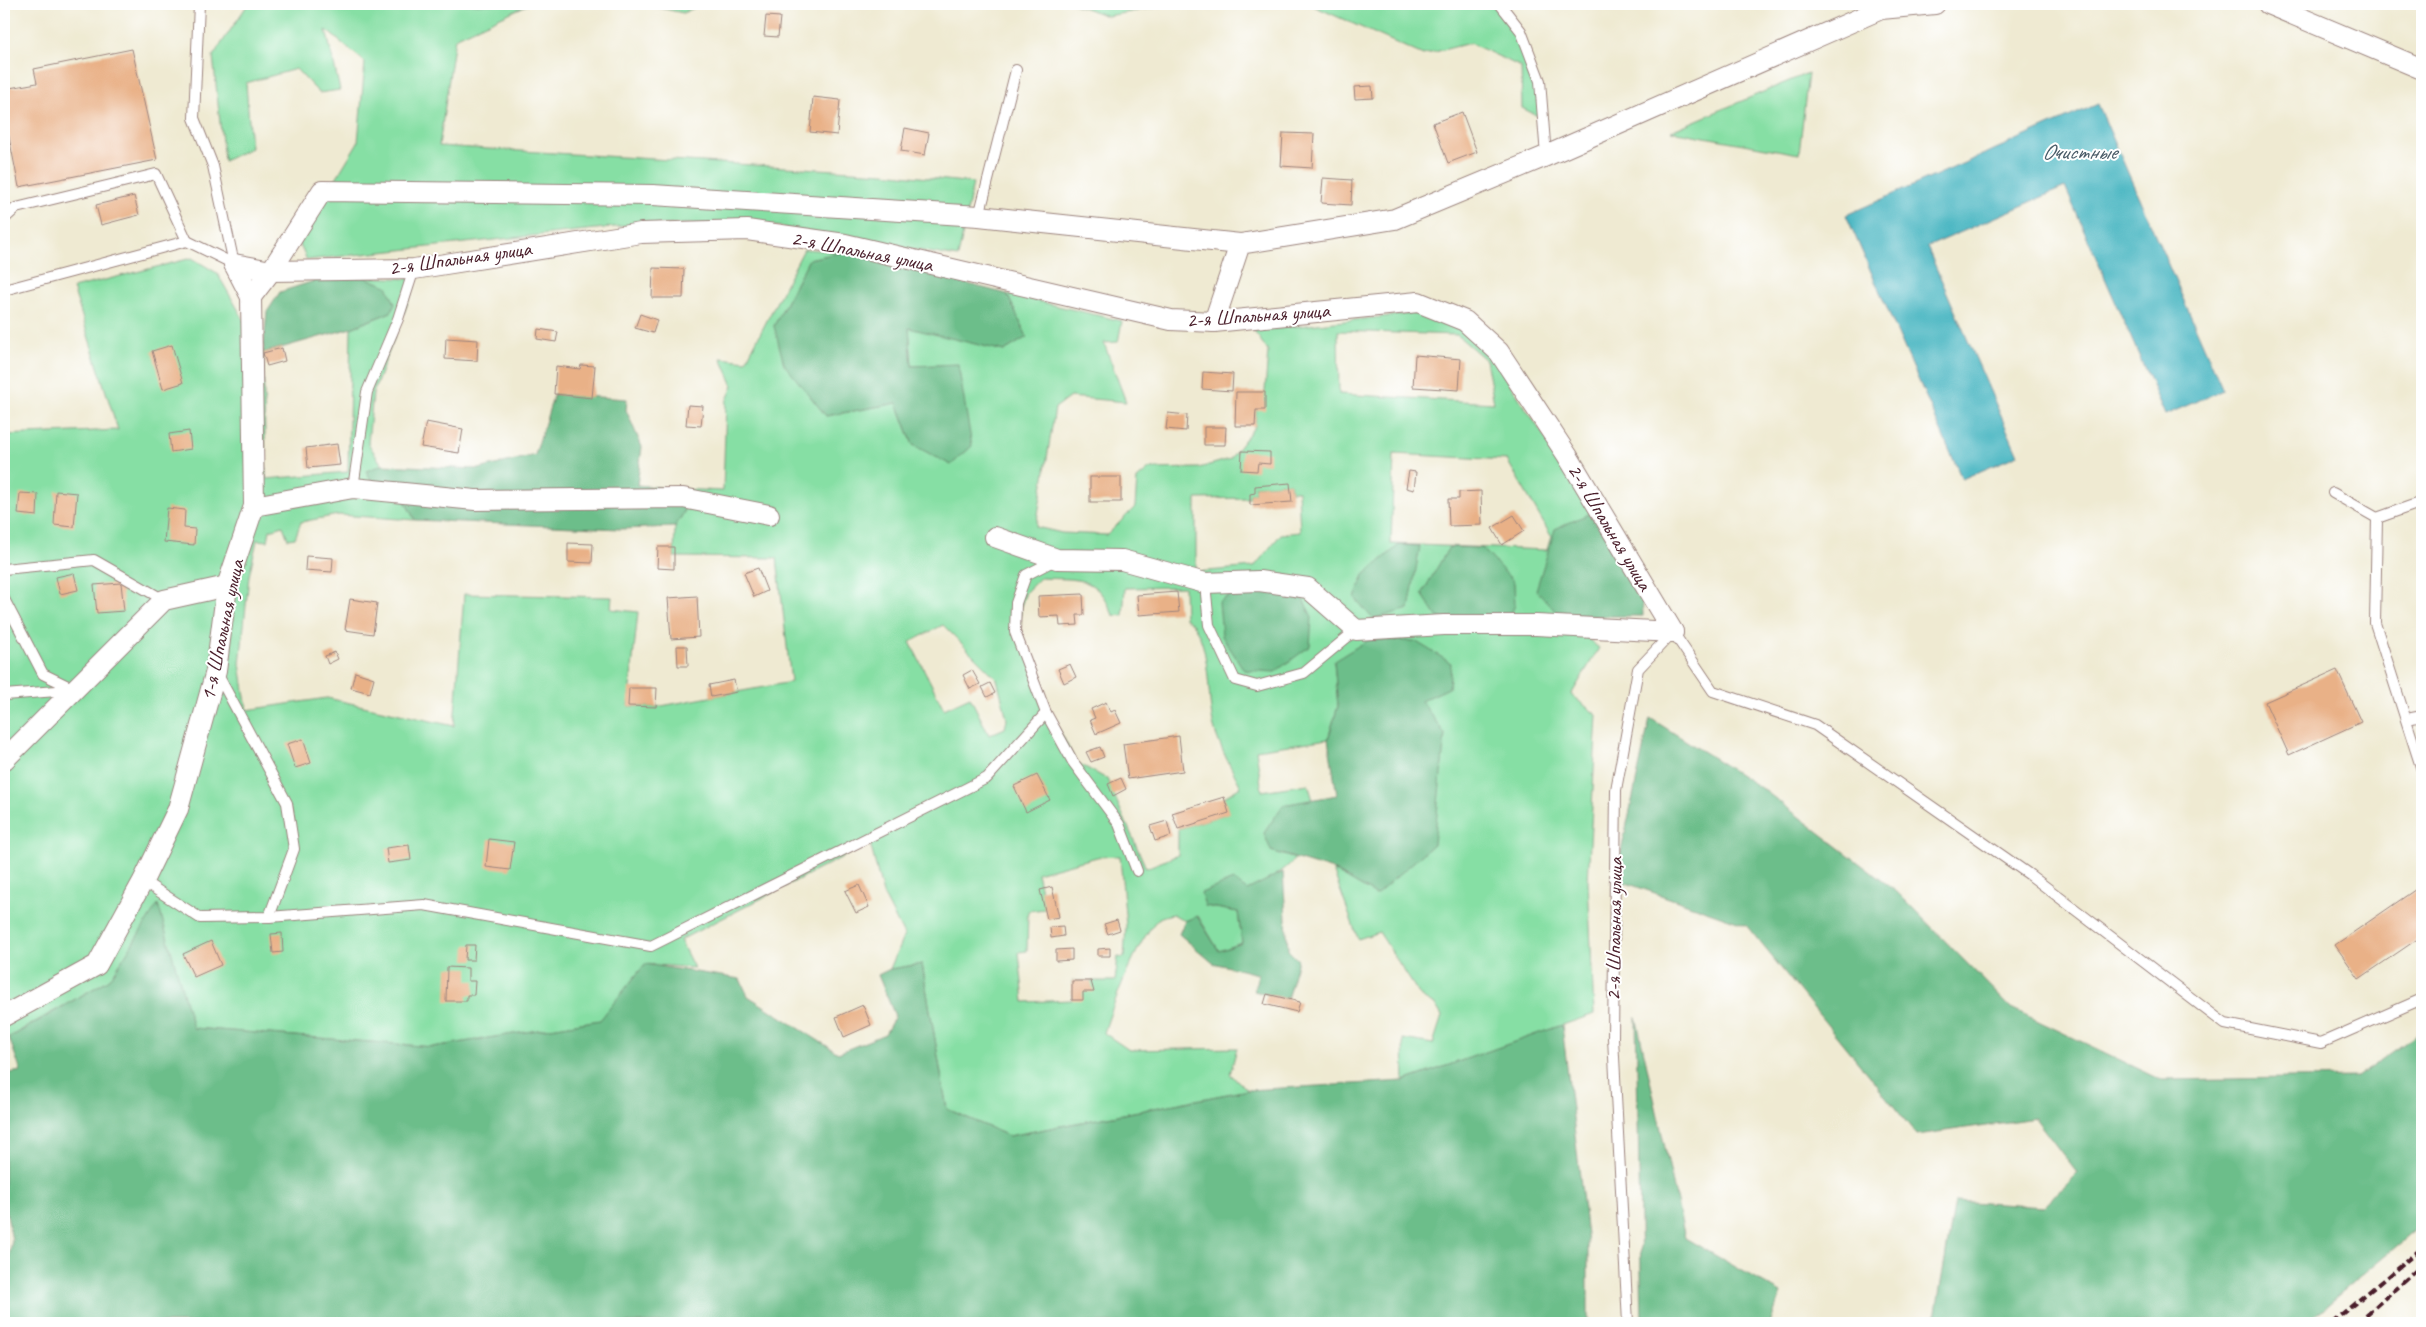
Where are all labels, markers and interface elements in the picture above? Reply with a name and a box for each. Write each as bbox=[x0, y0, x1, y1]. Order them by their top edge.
water label: Очистные bbox=[2042, 138, 2120, 166]
street label: 2-я Шпальная улица bbox=[789, 225, 937, 278]
street label: 2-я Шпальная улица bbox=[387, 235, 535, 281]
street label: 2-я Шпальная улица bbox=[1185, 297, 1332, 333]
street label: 2-я Шпальная улица bbox=[1562, 459, 1659, 597]
street label: 1-я Шпальная улица bbox=[194, 555, 250, 703]
street label: 2-я Шпальная улица bbox=[1600, 855, 1628, 1001]

